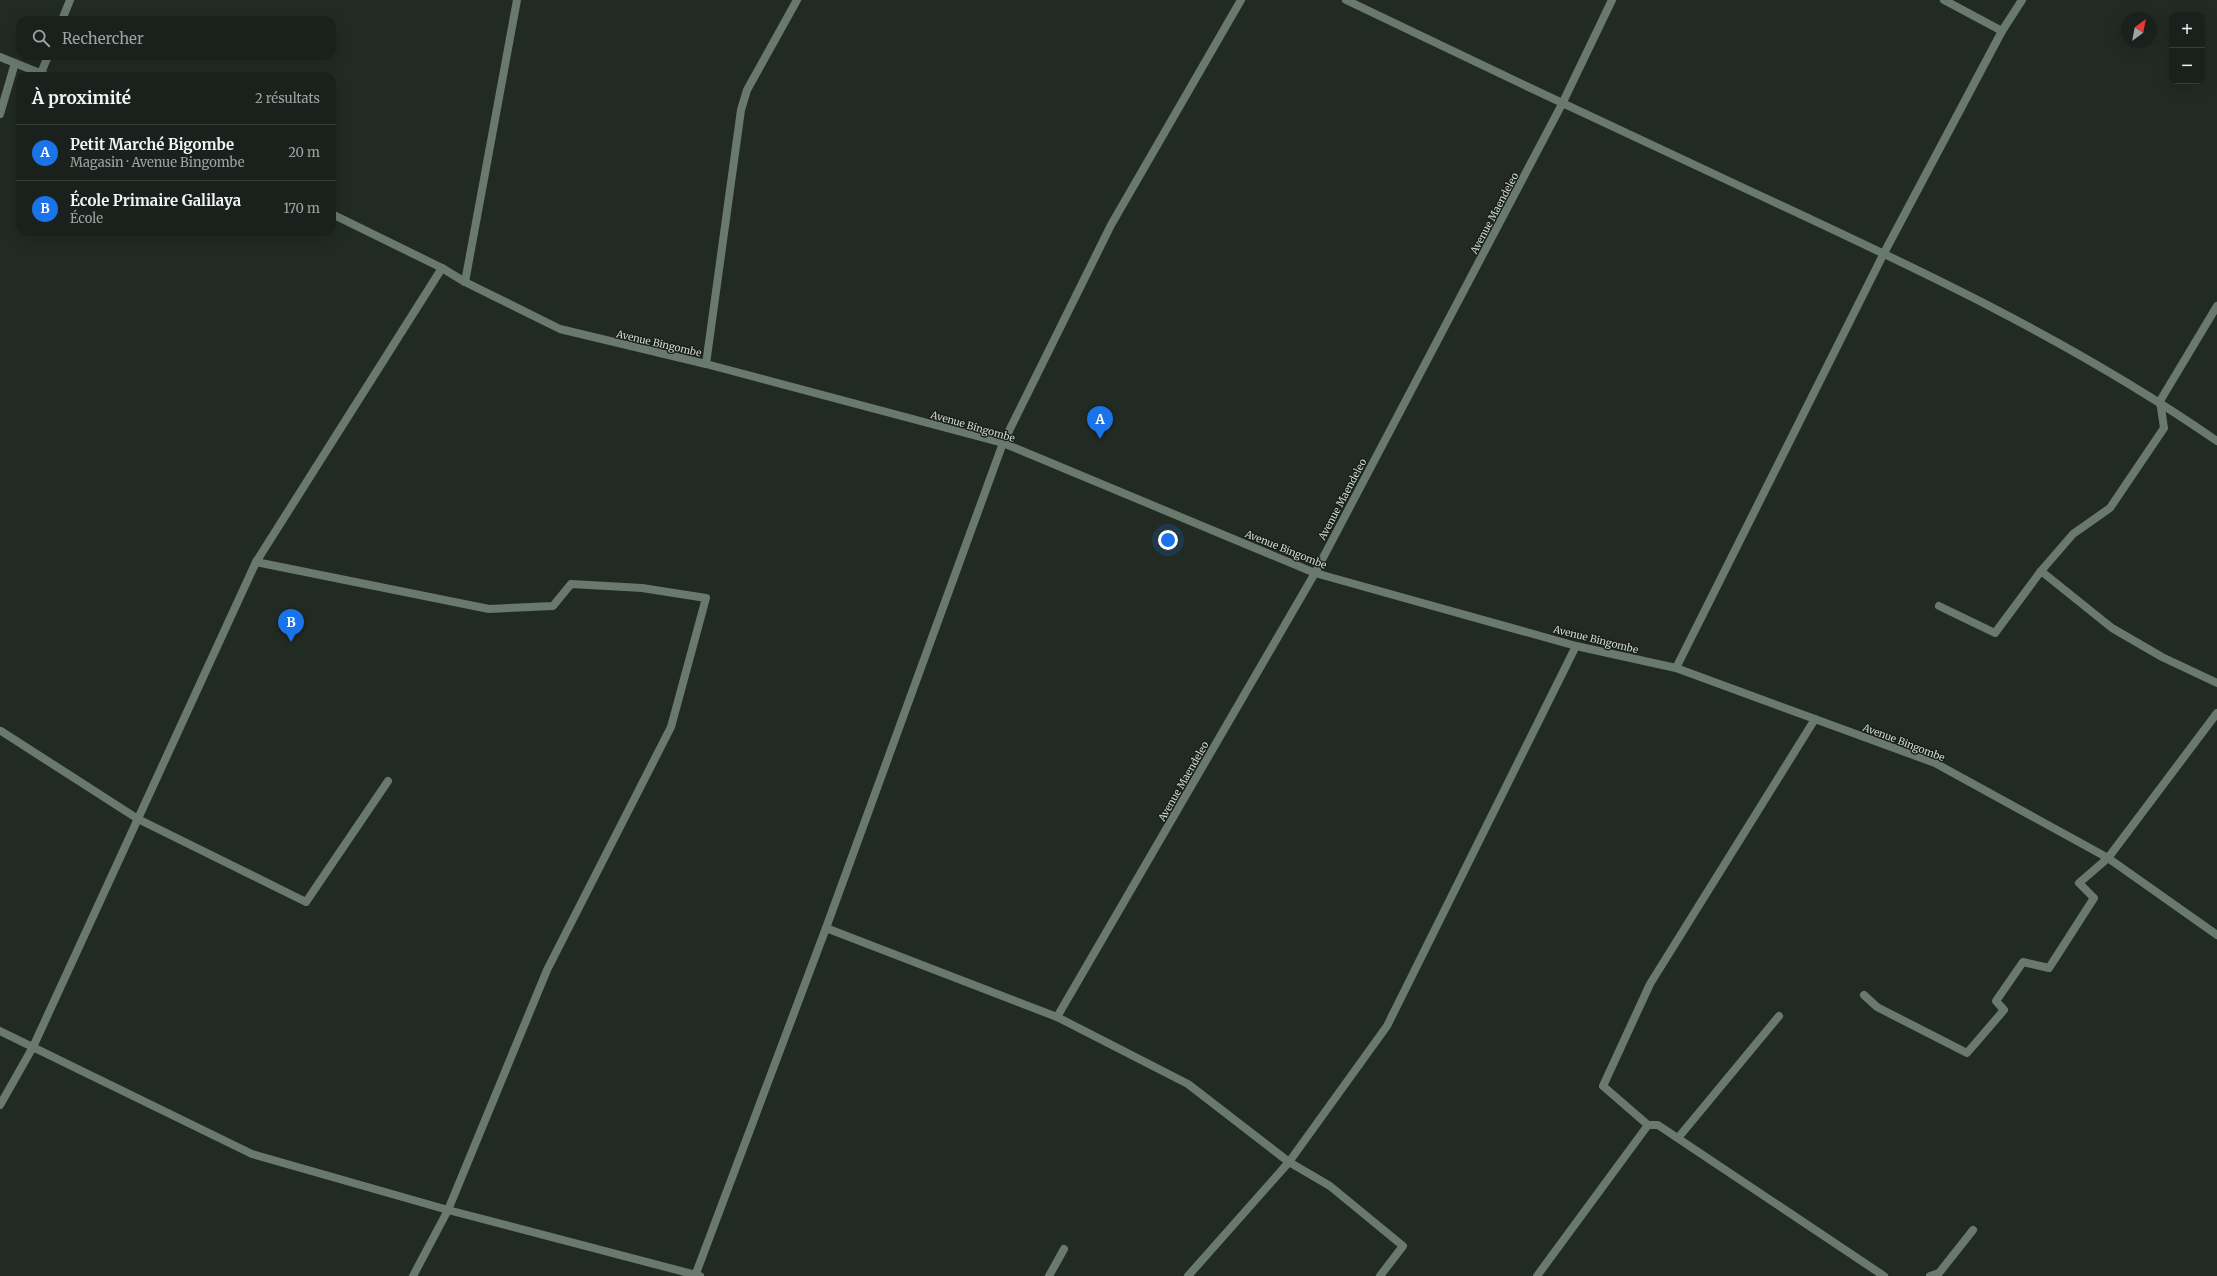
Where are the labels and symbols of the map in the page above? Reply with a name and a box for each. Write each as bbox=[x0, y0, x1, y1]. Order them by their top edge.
north arrow bbox=[2121, 12, 2157, 48]
street label: Avenue Maendeleo bbox=[1467, 170, 1521, 257]
street label: Avenue Bingombe bbox=[614, 327, 703, 360]
pin: A bbox=[1087, 406, 1113, 439]
street label: Avenue Bingombe bbox=[928, 408, 1016, 445]
street label: Avenue Maendeleo bbox=[1315, 456, 1369, 543]
street label: Avenue Bingombe bbox=[1242, 527, 1329, 572]
your location bbox=[1158, 530, 1178, 550]
pin: B bbox=[278, 609, 304, 642]
street label: Avenue Bingombe bbox=[1551, 622, 1640, 656]
street label: Avenue Bingombe bbox=[1860, 720, 1947, 764]
street label: Avenue Maendeleo bbox=[1155, 739, 1212, 824]

